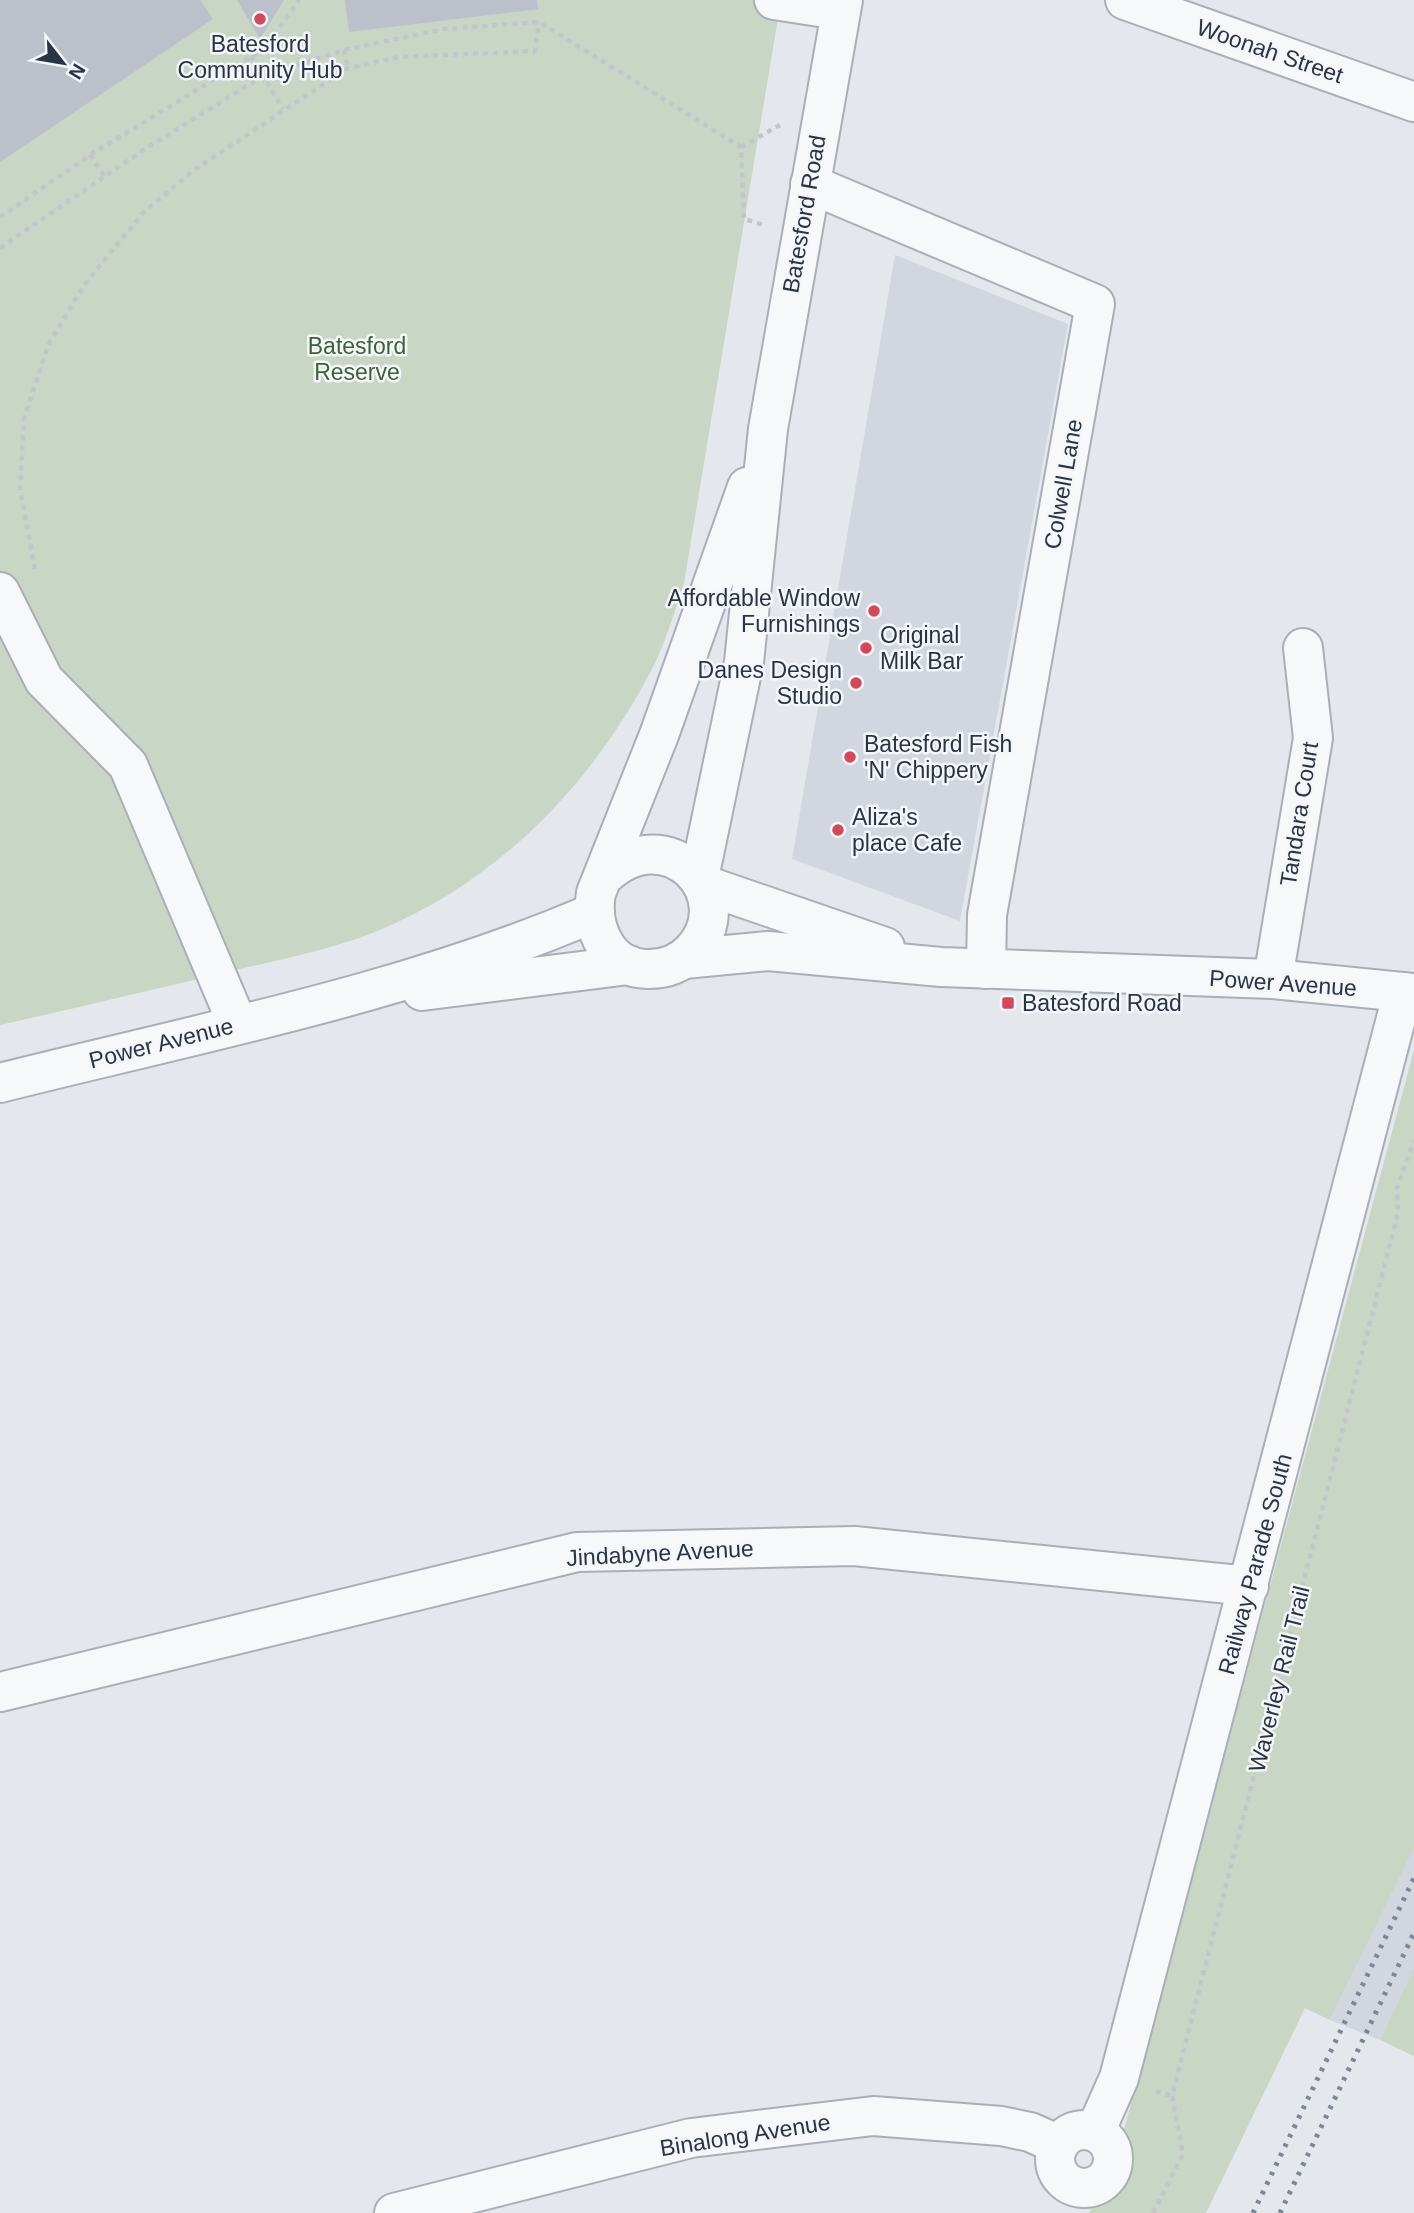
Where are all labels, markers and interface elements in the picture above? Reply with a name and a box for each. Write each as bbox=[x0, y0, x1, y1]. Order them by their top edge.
marker: Batesford Community Hub bbox=[252, 11, 268, 27]
street label: Woonah Street bbox=[1193, 14, 1347, 88]
north arrow bbox=[28, 28, 98, 98]
place label: Batesford Community Hub bbox=[178, 31, 342, 83]
text: N bbox=[65, 60, 90, 83]
street label: Batesford Road bbox=[777, 133, 831, 295]
park label: Batesford Reserve bbox=[308, 333, 406, 385]
street label: Colwell Lane bbox=[1039, 417, 1087, 551]
place label: Affordable Window Furnishings bbox=[667, 585, 860, 637]
marker: Affordable Window Furnishings bbox=[866, 603, 882, 619]
place label: Original Milk Bar bbox=[880, 622, 963, 674]
marker: Original Milk Bar bbox=[858, 640, 874, 656]
place label: Danes Design Studio bbox=[698, 657, 842, 709]
marker: Danes Design Studio bbox=[848, 675, 864, 691]
place label: Batesford Fish 'N' Chippery bbox=[864, 731, 1012, 783]
street label: Tandara Court bbox=[1275, 739, 1323, 888]
marker: Batesford Fish 'N' Chippery bbox=[842, 749, 858, 765]
place label: Aliza's place Cafe bbox=[852, 804, 962, 856]
marker: Aliza's place Cafe bbox=[830, 822, 846, 838]
street label: Power Avenue bbox=[1208, 965, 1358, 1001]
place label: Batesford Road bbox=[1022, 990, 1182, 1016]
marker: Batesford Road bbox=[1000, 995, 1016, 1011]
street label: Power Avenue bbox=[86, 1012, 236, 1074]
street label: Railway Parade South bbox=[1213, 1451, 1297, 1677]
street label: Jindabyne Avenue bbox=[566, 1535, 754, 1571]
street label: Waverley Rail Trail bbox=[1243, 1583, 1315, 1775]
street label: Binalong Avenue bbox=[658, 2109, 832, 2161]

